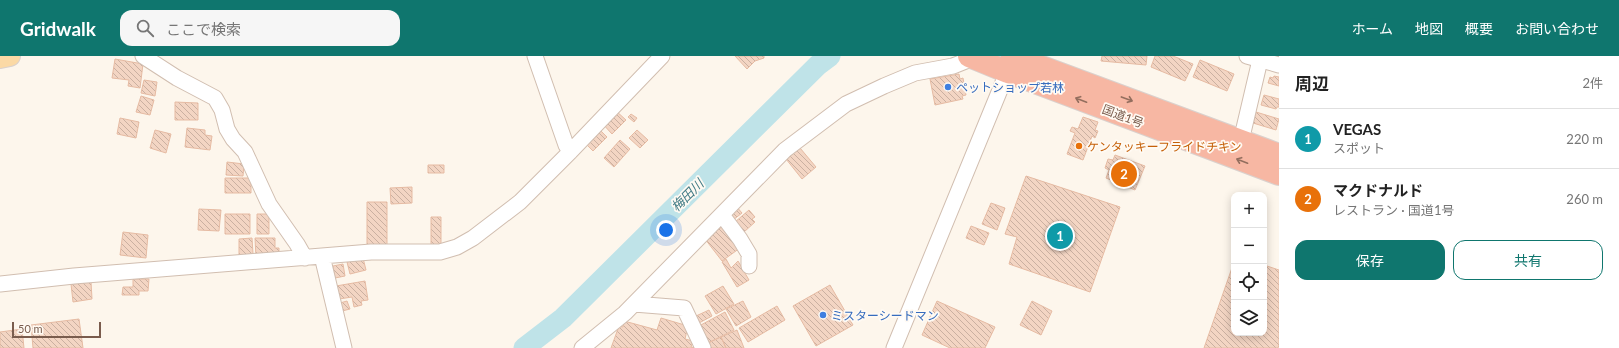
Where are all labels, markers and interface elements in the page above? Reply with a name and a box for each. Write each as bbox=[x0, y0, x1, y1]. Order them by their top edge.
search box bbox=[120, 10, 400, 46]
text: Gridwalk bbox=[20, 17, 96, 40]
icon: search bbox=[134, 17, 156, 39]
text: ここで検索 bbox=[166, 20, 241, 38]
text: ホーム bbox=[1351, 20, 1393, 37]
text: 地図 bbox=[1415, 20, 1443, 37]
text: 概要 bbox=[1465, 20, 1493, 37]
text: お問い合わせ bbox=[1515, 20, 1599, 37]
text: 周辺 bbox=[1295, 73, 1329, 94]
text: 2件 bbox=[1582, 75, 1603, 91]
place label: ペットショップ若林 bbox=[956, 80, 1064, 95]
marker: ペットショップ若林 bbox=[943, 82, 953, 92]
one-way arrow bbox=[1121, 95, 1133, 103]
one-way arrow bbox=[1076, 96, 1088, 104]
street label: 国道1号 bbox=[1100, 101, 1146, 131]
text: VEGAS bbox=[1333, 120, 1381, 138]
text: 1 bbox=[1304, 131, 1312, 147]
text: 220 m bbox=[1566, 131, 1603, 147]
place label: ケンタッキーフライドチキン bbox=[1087, 139, 1242, 154]
text: スポット bbox=[1333, 140, 1385, 156]
marker: ケンタッキーフライドチキン bbox=[1074, 141, 1084, 151]
one-way arrow bbox=[1237, 156, 1249, 164]
pin: 2 bbox=[1111, 159, 1137, 189]
water label: 梅田川 bbox=[668, 174, 708, 214]
text: マクドナルド bbox=[1333, 181, 1423, 199]
text: 2 bbox=[1304, 191, 1312, 207]
text: 260 m bbox=[1566, 191, 1603, 207]
map controls bbox=[1231, 192, 1267, 336]
button: + bbox=[1231, 192, 1267, 228]
text: レストラン · 国道1号 bbox=[1333, 202, 1455, 218]
your location bbox=[656, 220, 676, 240]
pin: 1 bbox=[1047, 221, 1073, 251]
button: − bbox=[1231, 228, 1267, 264]
button: 保存 bbox=[1295, 240, 1445, 280]
button: 共有 bbox=[1453, 240, 1603, 280]
button: locate bbox=[1231, 264, 1267, 300]
button: layers bbox=[1231, 300, 1267, 336]
place label: ミスターシードマン bbox=[831, 308, 939, 323]
marker: ミスターシードマン bbox=[818, 310, 828, 320]
scale bar bbox=[12, 320, 101, 339]
text: 50 m bbox=[18, 322, 43, 335]

